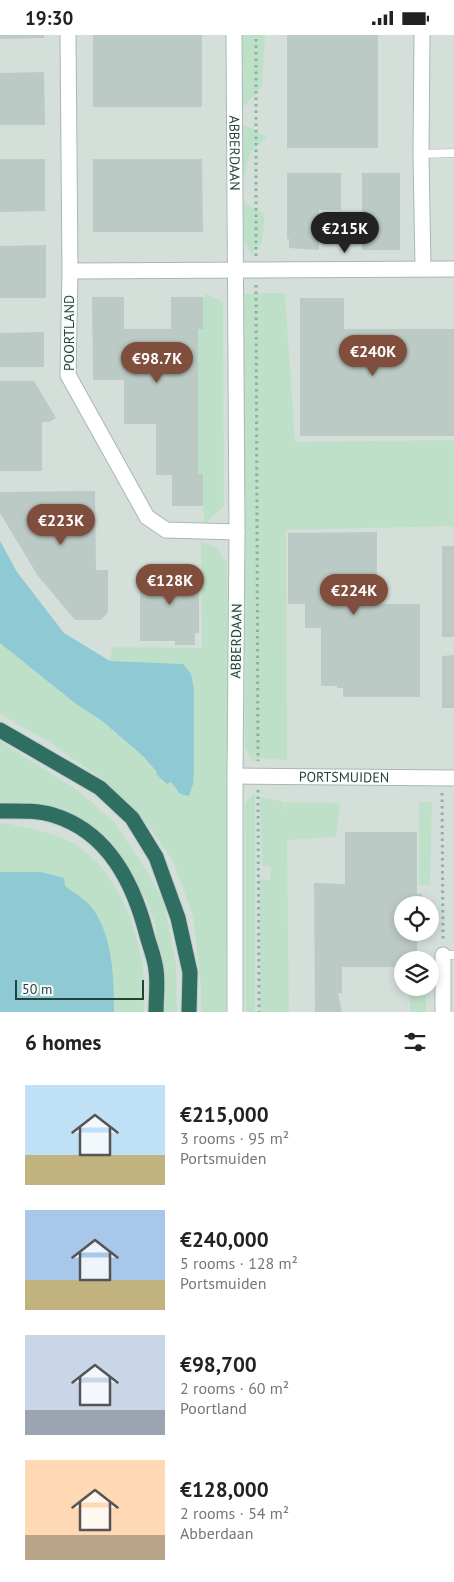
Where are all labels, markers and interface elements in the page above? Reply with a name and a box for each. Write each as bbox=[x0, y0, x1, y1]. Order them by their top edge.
text: 19:30 bbox=[25, 6, 73, 30]
street label: ABBERDAAN bbox=[225, 115, 244, 191]
pin: €215K bbox=[310, 211, 380, 254]
text: €215K bbox=[322, 218, 368, 238]
street label: POORTLAND bbox=[60, 295, 78, 371]
pin: €240K bbox=[338, 335, 408, 377]
pin: €98.7K bbox=[116, 341, 198, 384]
text: €240K bbox=[350, 341, 396, 361]
text: €98.7K bbox=[132, 348, 182, 368]
pin: €223K bbox=[26, 503, 96, 546]
text: €223K bbox=[38, 510, 84, 530]
pin: €128K bbox=[135, 563, 205, 606]
text: €128K bbox=[147, 570, 193, 590]
pin: €224K bbox=[319, 573, 389, 616]
text: €224K bbox=[331, 580, 377, 600]
street label: ABBERDAAN bbox=[226, 603, 246, 679]
street label: PORTSMUIDEN bbox=[299, 768, 389, 786]
map controls bbox=[394, 896, 439, 996]
button: locate bbox=[394, 896, 439, 941]
button: layers bbox=[394, 951, 439, 996]
scale bar bbox=[15, 977, 144, 1000]
text: 50 m bbox=[22, 980, 52, 998]
icon: filters bbox=[401, 1028, 429, 1056]
text: 6 homes bbox=[25, 1029, 101, 1056]
text: €215,000 bbox=[180, 1101, 269, 1128]
icon: home bbox=[65, 1105, 125, 1165]
text: 3 rooms · 95 m² bbox=[180, 1128, 289, 1148]
text: Portsmuiden bbox=[180, 1148, 266, 1168]
text: €240,000 bbox=[180, 1226, 269, 1253]
icon: home bbox=[65, 1230, 125, 1290]
text: 5 rooms · 128 m² bbox=[180, 1253, 298, 1273]
text: Portsmuiden bbox=[180, 1273, 266, 1293]
text: €98,700 bbox=[180, 1351, 257, 1378]
icon: home bbox=[65, 1355, 125, 1415]
text: 2 rooms · 60 m² bbox=[180, 1378, 289, 1398]
text: Poortland bbox=[180, 1398, 247, 1418]
text: €128,000 bbox=[180, 1476, 269, 1503]
icon: home bbox=[65, 1480, 125, 1540]
text: 2 rooms · 54 m² bbox=[180, 1503, 289, 1523]
text: Abberdaan bbox=[180, 1523, 253, 1543]

